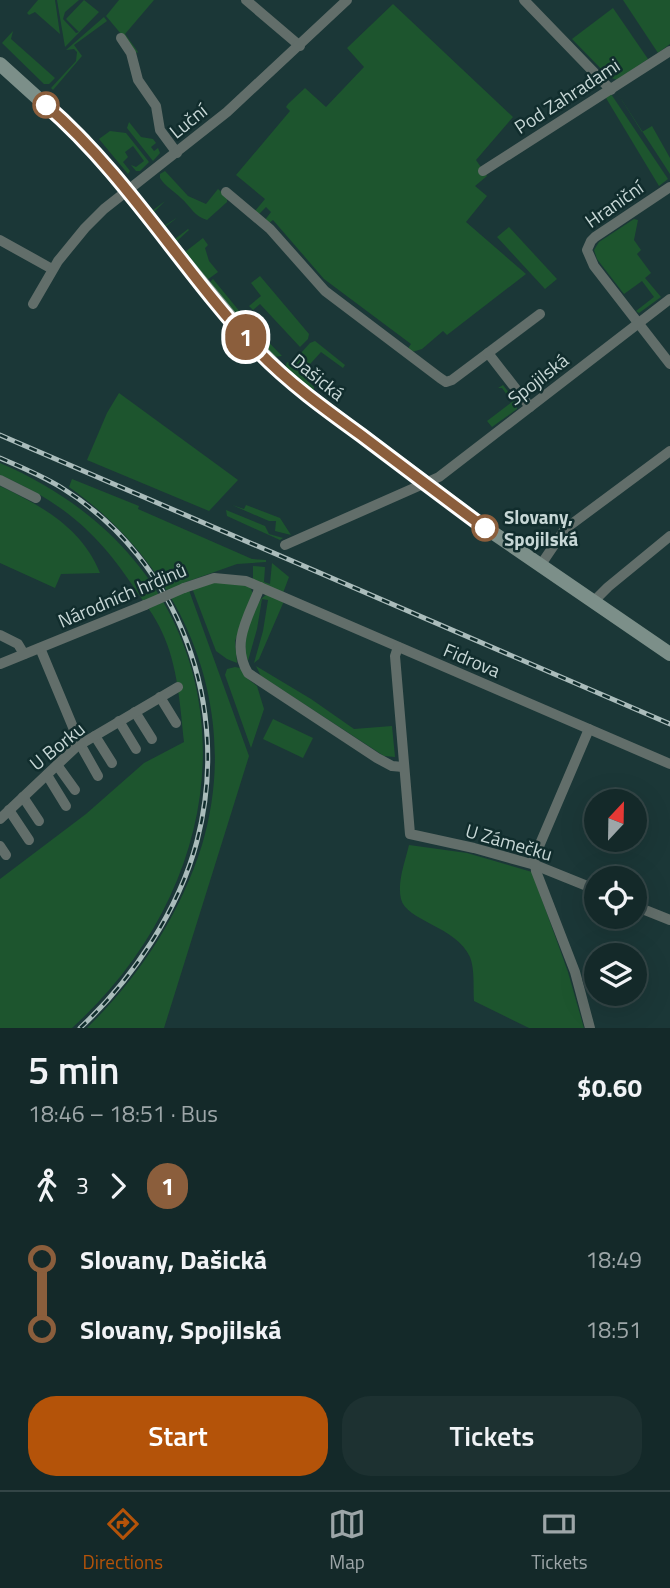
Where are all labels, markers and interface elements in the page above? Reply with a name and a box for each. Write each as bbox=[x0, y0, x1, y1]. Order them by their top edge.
street label: Pod Zahradami bbox=[508, 50, 625, 141]
unlabelled marker bbox=[33, 92, 59, 118]
street label: Luční bbox=[162, 95, 214, 145]
street label: Hraniční bbox=[578, 172, 651, 234]
line badge: 1 bbox=[223, 314, 269, 360]
text: 1 bbox=[239, 319, 253, 355]
street label: Spojilská bbox=[501, 345, 575, 412]
street label: Dašická bbox=[285, 346, 352, 408]
place label: Slovany, Spojilská bbox=[504, 502, 578, 553]
marker: Slovany, Spojilská bbox=[472, 515, 498, 541]
street label: Národních hrdinů bbox=[53, 554, 190, 635]
street label: Fidrova bbox=[439, 635, 505, 685]
street label: U Borku bbox=[23, 714, 91, 777]
north arrow bbox=[584, 789, 648, 852]
map controls bbox=[584, 789, 647, 1006]
street label: U Zámečku bbox=[462, 815, 556, 868]
button: locate bbox=[584, 866, 647, 929]
button: layers bbox=[584, 943, 647, 1006]
text: 5 min bbox=[28, 1041, 119, 1099]
text: $0.60 bbox=[577, 1068, 642, 1107]
text: 18:46 – 18:51 · Bus bbox=[28, 1096, 218, 1131]
icon: walk bbox=[28, 1167, 66, 1205]
icon: forward bbox=[99, 1167, 137, 1205]
text: 3 bbox=[76, 1168, 89, 1203]
text: 1 bbox=[161, 1168, 174, 1204]
text: Slovany, Dašická bbox=[80, 1240, 267, 1279]
text: 18:49 bbox=[585, 1242, 642, 1277]
text: Slovany, Spojilská bbox=[80, 1310, 282, 1349]
text: 18:51 bbox=[585, 1312, 642, 1347]
button: Start bbox=[28, 1396, 328, 1476]
button: Tickets bbox=[342, 1396, 642, 1476]
tab: Directions bbox=[83, 1505, 163, 1576]
tab: Map bbox=[328, 1505, 366, 1576]
tab: Tickets bbox=[531, 1505, 587, 1576]

